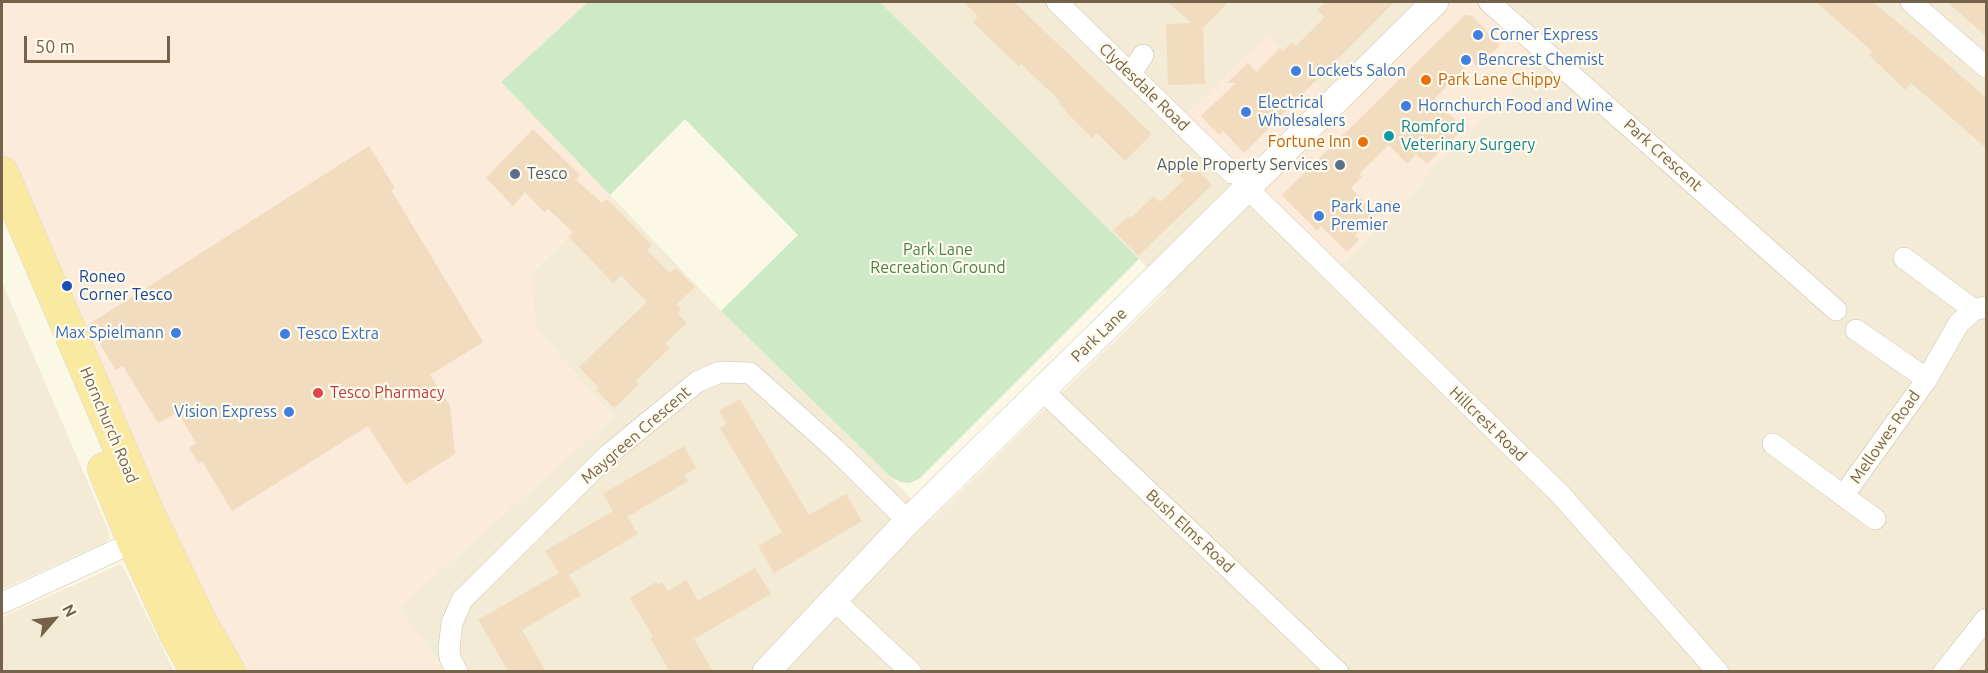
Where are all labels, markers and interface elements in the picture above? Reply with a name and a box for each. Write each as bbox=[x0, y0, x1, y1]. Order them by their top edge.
scale bar bbox=[27, 24, 172, 62]
place label: Corner Express bbox=[1490, 25, 1598, 45]
marker: Corner Express bbox=[1471, 28, 1485, 42]
text: 50 m bbox=[35, 36, 75, 56]
street label: Clydesdale Road bbox=[1095, 39, 1193, 135]
place label: Bencrest Chemist bbox=[1478, 50, 1604, 70]
marker: Bencrest Chemist bbox=[1459, 53, 1473, 67]
place label: Lockets Salon bbox=[1308, 61, 1406, 81]
marker: Lockets Salon bbox=[1289, 64, 1303, 78]
place label: Park Lane Chippy bbox=[1438, 70, 1561, 90]
marker: Park Lane Chippy bbox=[1419, 73, 1433, 87]
place label: Electrical Wholesalers bbox=[1258, 93, 1346, 131]
place label: Hornchurch Food and Wine bbox=[1418, 96, 1613, 116]
marker: Hornchurch Food and Wine bbox=[1399, 99, 1413, 113]
marker: Electrical Wholesalers bbox=[1239, 105, 1253, 119]
street label: Park Crescent bbox=[1620, 115, 1706, 195]
place label: Romford Veterinary Surgery bbox=[1401, 117, 1535, 155]
marker: Romford Veterinary Surgery bbox=[1382, 129, 1396, 143]
place label: Fortune Inn bbox=[1268, 132, 1351, 152]
marker: Fortune Inn bbox=[1356, 135, 1370, 149]
place label: Apple Property Services bbox=[1157, 155, 1328, 175]
marker: Apple Property Services bbox=[1333, 158, 1347, 172]
place label: Tesco bbox=[527, 164, 568, 184]
marker: Tesco bbox=[508, 167, 522, 181]
place label: Park Lane Premier bbox=[1331, 197, 1401, 235]
marker: Park Lane Premier bbox=[1312, 209, 1326, 223]
park label: Park Lane Recreation Ground bbox=[870, 240, 1006, 278]
place label: Roneo Corner Tesco bbox=[79, 267, 173, 305]
marker: Roneo Corner Tesco bbox=[60, 279, 74, 293]
street label: Park Lane bbox=[1067, 304, 1131, 366]
place label: Max Spielmann bbox=[55, 323, 164, 343]
place label: Tesco Extra bbox=[297, 324, 379, 344]
marker: Max Spielmann bbox=[169, 326, 183, 340]
marker: Tesco Extra bbox=[278, 327, 292, 341]
street label: Hornchurch Road bbox=[76, 364, 142, 486]
street label: Maygreen Crescent bbox=[577, 382, 695, 488]
place label: Tesco Pharmacy bbox=[330, 383, 445, 403]
street label: Hillcrest Road bbox=[1446, 383, 1530, 465]
marker: Tesco Pharmacy bbox=[311, 386, 325, 400]
street label: Mellowes Road bbox=[1846, 387, 1924, 487]
place label: Vision Express bbox=[174, 402, 277, 422]
marker: Vision Express bbox=[282, 405, 296, 419]
street label: Bush Elms Road bbox=[1142, 485, 1238, 577]
north arrow bbox=[24, 589, 84, 649]
text: N bbox=[59, 601, 81, 620]

